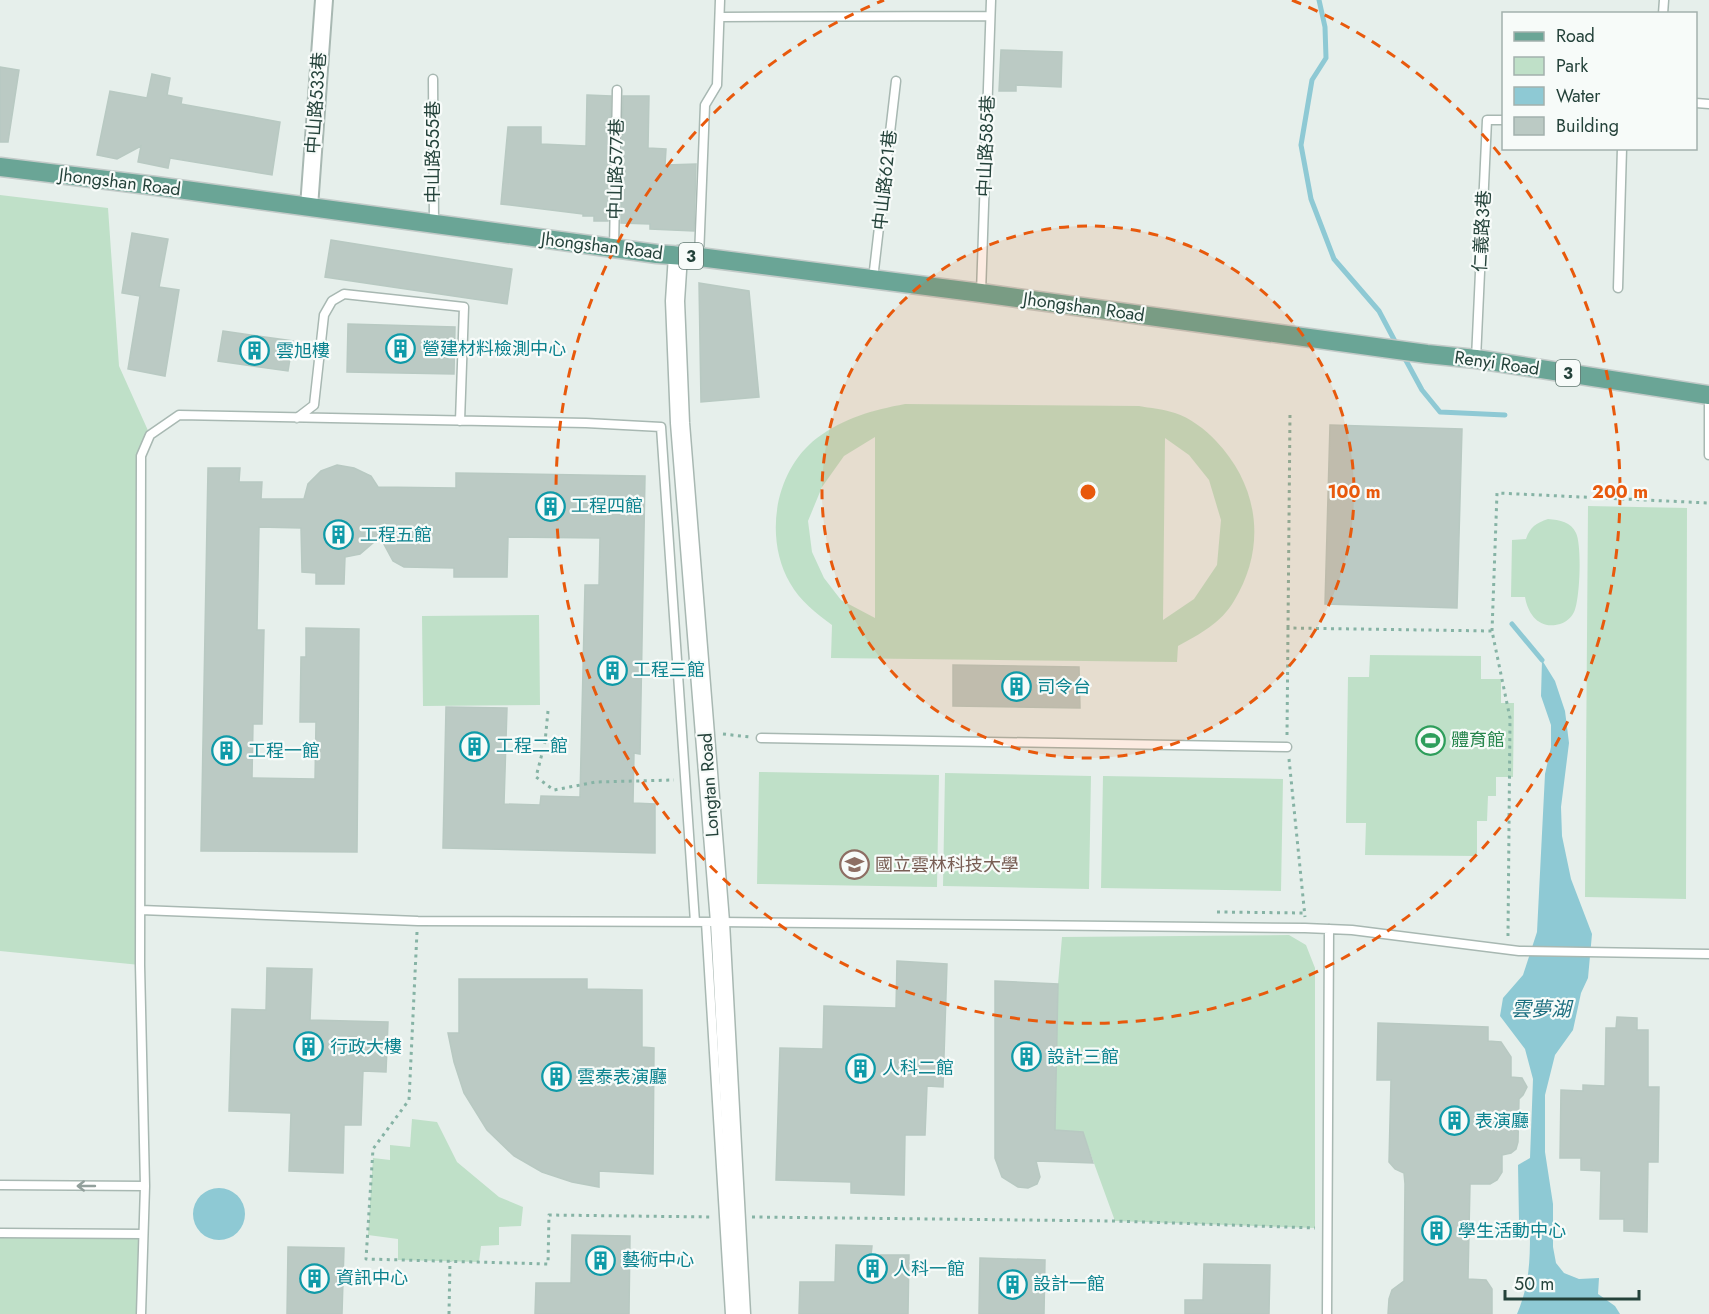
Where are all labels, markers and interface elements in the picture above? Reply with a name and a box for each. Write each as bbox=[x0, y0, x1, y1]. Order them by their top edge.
legend bbox=[1502, 12, 1697, 150]
text: Road bbox=[1556, 23, 1595, 49]
street label: 中山路533巷 bbox=[299, 51, 333, 155]
text: Park bbox=[1556, 53, 1588, 79]
text: Water bbox=[1556, 83, 1601, 109]
street label: 中山路585巷 bbox=[971, 95, 1001, 197]
street label: 中山路555巷 bbox=[420, 101, 446, 203]
text: Building bbox=[1556, 113, 1619, 139]
street label: 中山路577巷 bbox=[602, 118, 630, 220]
street label: 中山路621巷 bbox=[867, 129, 903, 231]
street label: Jhongshan Road bbox=[56, 161, 182, 202]
street label: 仁義路3巷 bbox=[1467, 189, 1497, 273]
street label: Jhongshan Road bbox=[538, 225, 664, 266]
road number: 3 bbox=[679, 243, 703, 269]
street label: Jhongshan Road bbox=[1020, 285, 1146, 328]
building icon: 營建材料檢測中心 bbox=[385, 333, 417, 365]
building icon: 雲旭樓 bbox=[239, 335, 271, 367]
place label: 營建材料檢測中心 bbox=[422, 336, 566, 362]
place label: 雲旭樓 bbox=[276, 338, 330, 364]
street label: Renyi Road bbox=[1453, 344, 1541, 382]
road number: 3 bbox=[1556, 360, 1580, 386]
text: 100 m bbox=[1327, 479, 1381, 505]
text: 200 m bbox=[1592, 479, 1648, 505]
centre of rings bbox=[1078, 482, 1098, 502]
building icon: 工程四館 bbox=[534, 490, 566, 522]
place label: 工程四館 bbox=[571, 493, 643, 519]
building icon: 工程五館 bbox=[323, 519, 355, 551]
place label: 工程五館 bbox=[360, 522, 432, 548]
building icon: 工程三館 bbox=[596, 654, 628, 686]
place label: 工程三館 bbox=[633, 657, 705, 683]
building icon: 司令台 bbox=[1000, 671, 1032, 703]
place label: 司令台 bbox=[1037, 674, 1091, 700]
sports icon: 體育館 bbox=[1414, 724, 1446, 756]
place label: 體育館 bbox=[1451, 727, 1505, 753]
building icon: 工程二館 bbox=[459, 730, 491, 762]
street label: Longtan Road bbox=[692, 732, 726, 838]
place label: 工程二館 bbox=[496, 733, 568, 759]
building icon: 工程一館 bbox=[211, 735, 243, 767]
place label: 工程一館 bbox=[248, 738, 320, 764]
school or university icon: 國立雲林科技大學 bbox=[838, 849, 870, 881]
place label: 國立雲林科技大學 bbox=[875, 852, 1019, 878]
water label: 雲夢湖 bbox=[1511, 995, 1574, 1024]
building icon: 行政大樓 bbox=[293, 1031, 325, 1063]
place label: 行政大樓 bbox=[330, 1034, 402, 1060]
building icon: 設計三館 bbox=[1010, 1041, 1042, 1073]
place label: 設計三館 bbox=[1047, 1044, 1119, 1070]
building icon: 人科二館 bbox=[845, 1052, 877, 1084]
place label: 人科二館 bbox=[882, 1055, 954, 1081]
building icon: 雲泰表演廳 bbox=[540, 1061, 572, 1093]
place label: 雲泰表演廳 bbox=[577, 1064, 667, 1090]
building icon: 表演廳 bbox=[1438, 1105, 1470, 1137]
place label: 表演廳 bbox=[1475, 1108, 1529, 1134]
one-way arrow bbox=[77, 1180, 97, 1192]
building icon: 學生活動中心 bbox=[1421, 1215, 1453, 1247]
place label: 學生活動中心 bbox=[1458, 1218, 1566, 1244]
building icon: 藝術中心 bbox=[585, 1244, 617, 1276]
place label: 藝術中心 bbox=[622, 1247, 694, 1273]
building icon: 人科一館 bbox=[856, 1253, 888, 1285]
place label: 人科一館 bbox=[893, 1256, 965, 1282]
building icon: 資訊中心 bbox=[299, 1262, 331, 1294]
scale bar bbox=[1505, 1263, 1638, 1301]
place label: 資訊中心 bbox=[336, 1265, 408, 1291]
building icon: 設計一館 bbox=[996, 1268, 1028, 1300]
place label: 設計一館 bbox=[1033, 1271, 1105, 1297]
text: 50 m bbox=[1514, 1271, 1554, 1297]

